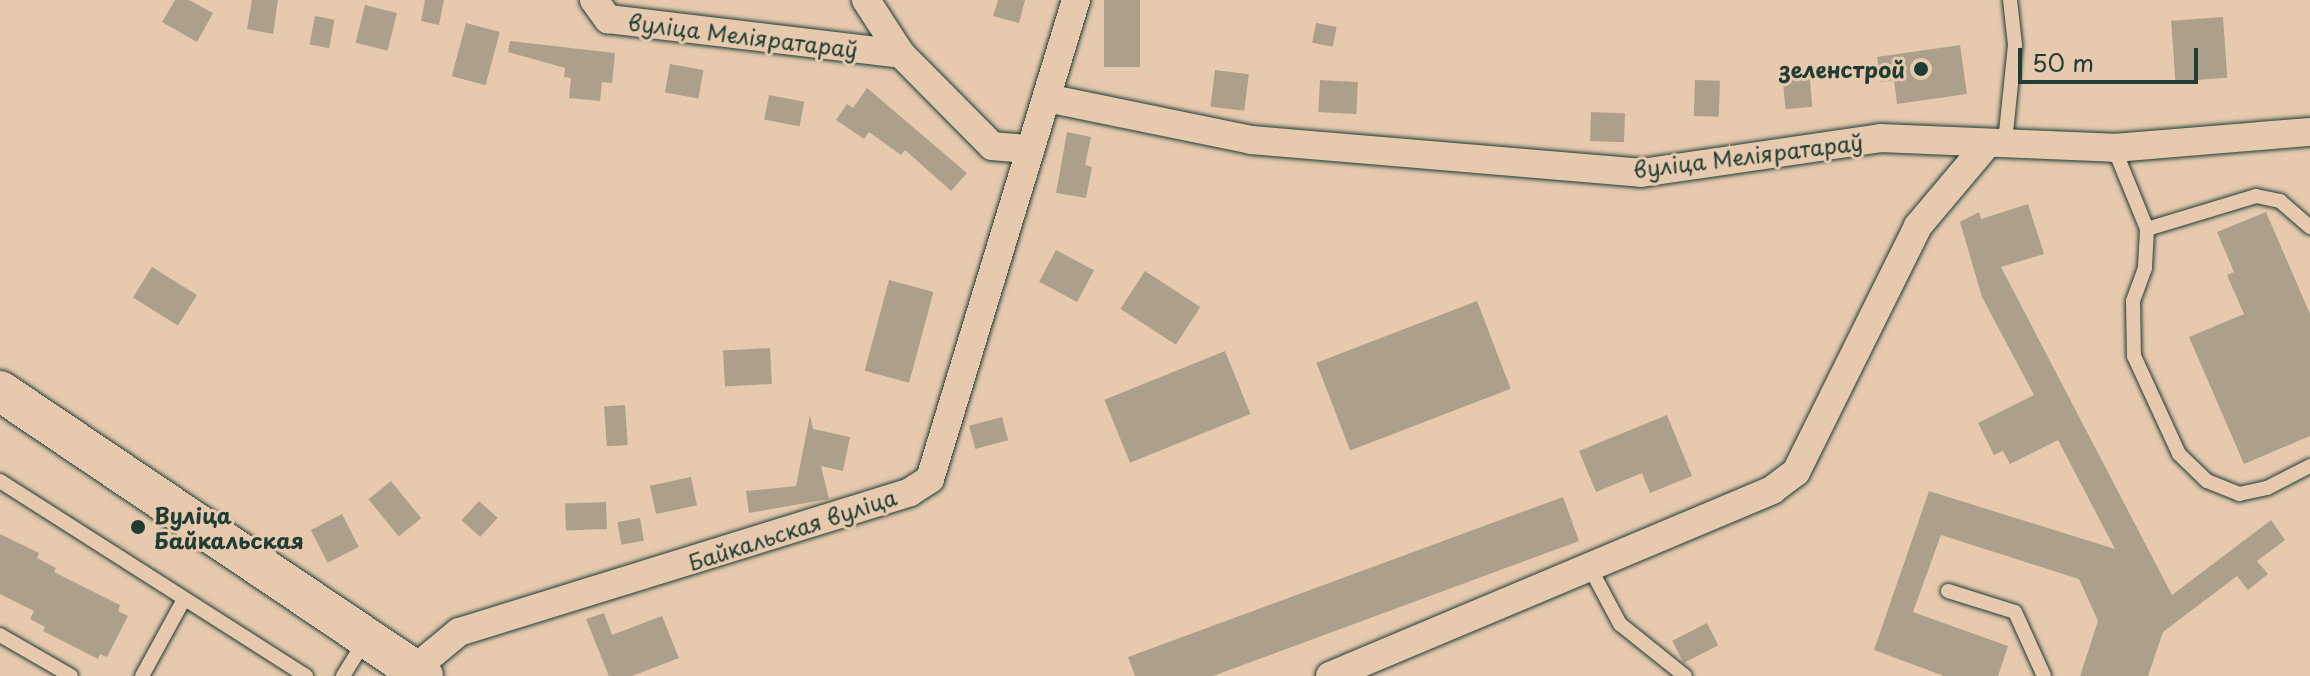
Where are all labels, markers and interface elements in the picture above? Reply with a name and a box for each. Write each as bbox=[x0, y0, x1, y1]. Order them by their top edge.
street label: вуліца Меліяратараў bbox=[627, 8, 859, 62]
scale bar bbox=[2022, 32, 2202, 82]
text: 50 m bbox=[2032, 44, 2094, 80]
place label: зеленстрой bbox=[1779, 56, 1905, 82]
marker: зеленстрой bbox=[1912, 60, 1930, 78]
street label: вуліца Меліяратараў bbox=[1632, 128, 1864, 182]
street label: Байкальская вуліца bbox=[684, 483, 900, 575]
place label: Вуліца Байкальская bbox=[154, 501, 304, 552]
marker: Вуліца Байкальская bbox=[129, 518, 147, 536]

